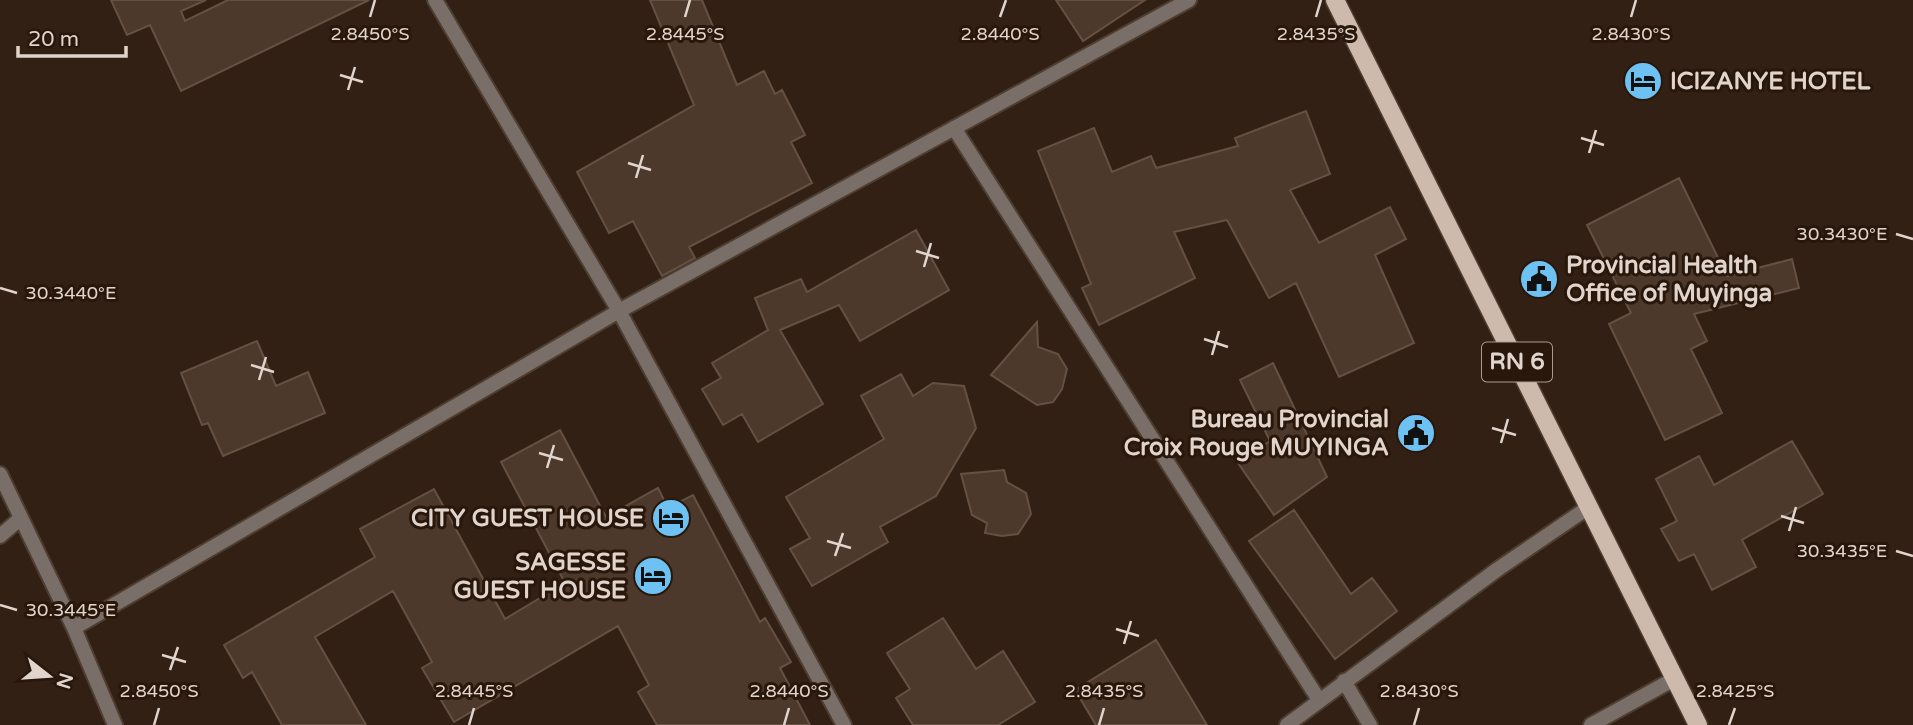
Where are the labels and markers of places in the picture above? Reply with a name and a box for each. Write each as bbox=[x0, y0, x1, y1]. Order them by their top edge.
hotel icon: ICIZANYE HOTEL bbox=[1622, 60, 1664, 102]
place label: ICIZANYE HOTEL bbox=[1670, 67, 1871, 96]
place label: Provincial Health Office of Muyinga bbox=[1566, 251, 1772, 308]
public building icon: Provincial Health Office of Muyinga bbox=[1518, 258, 1560, 300]
place label: Bureau Provincial Croix Rouge MUYINGA bbox=[1124, 405, 1389, 462]
public building icon: Bureau Provincial Croix Rouge MUYINGA bbox=[1395, 412, 1437, 454]
hotel icon: CITY GUEST HOUSE bbox=[650, 497, 692, 539]
place label: CITY GUEST HOUSE bbox=[411, 504, 644, 533]
place label: SAGESSE GUEST HOUSE bbox=[454, 548, 626, 605]
hotel icon: SAGESSE GUEST HOUSE bbox=[632, 555, 674, 597]

